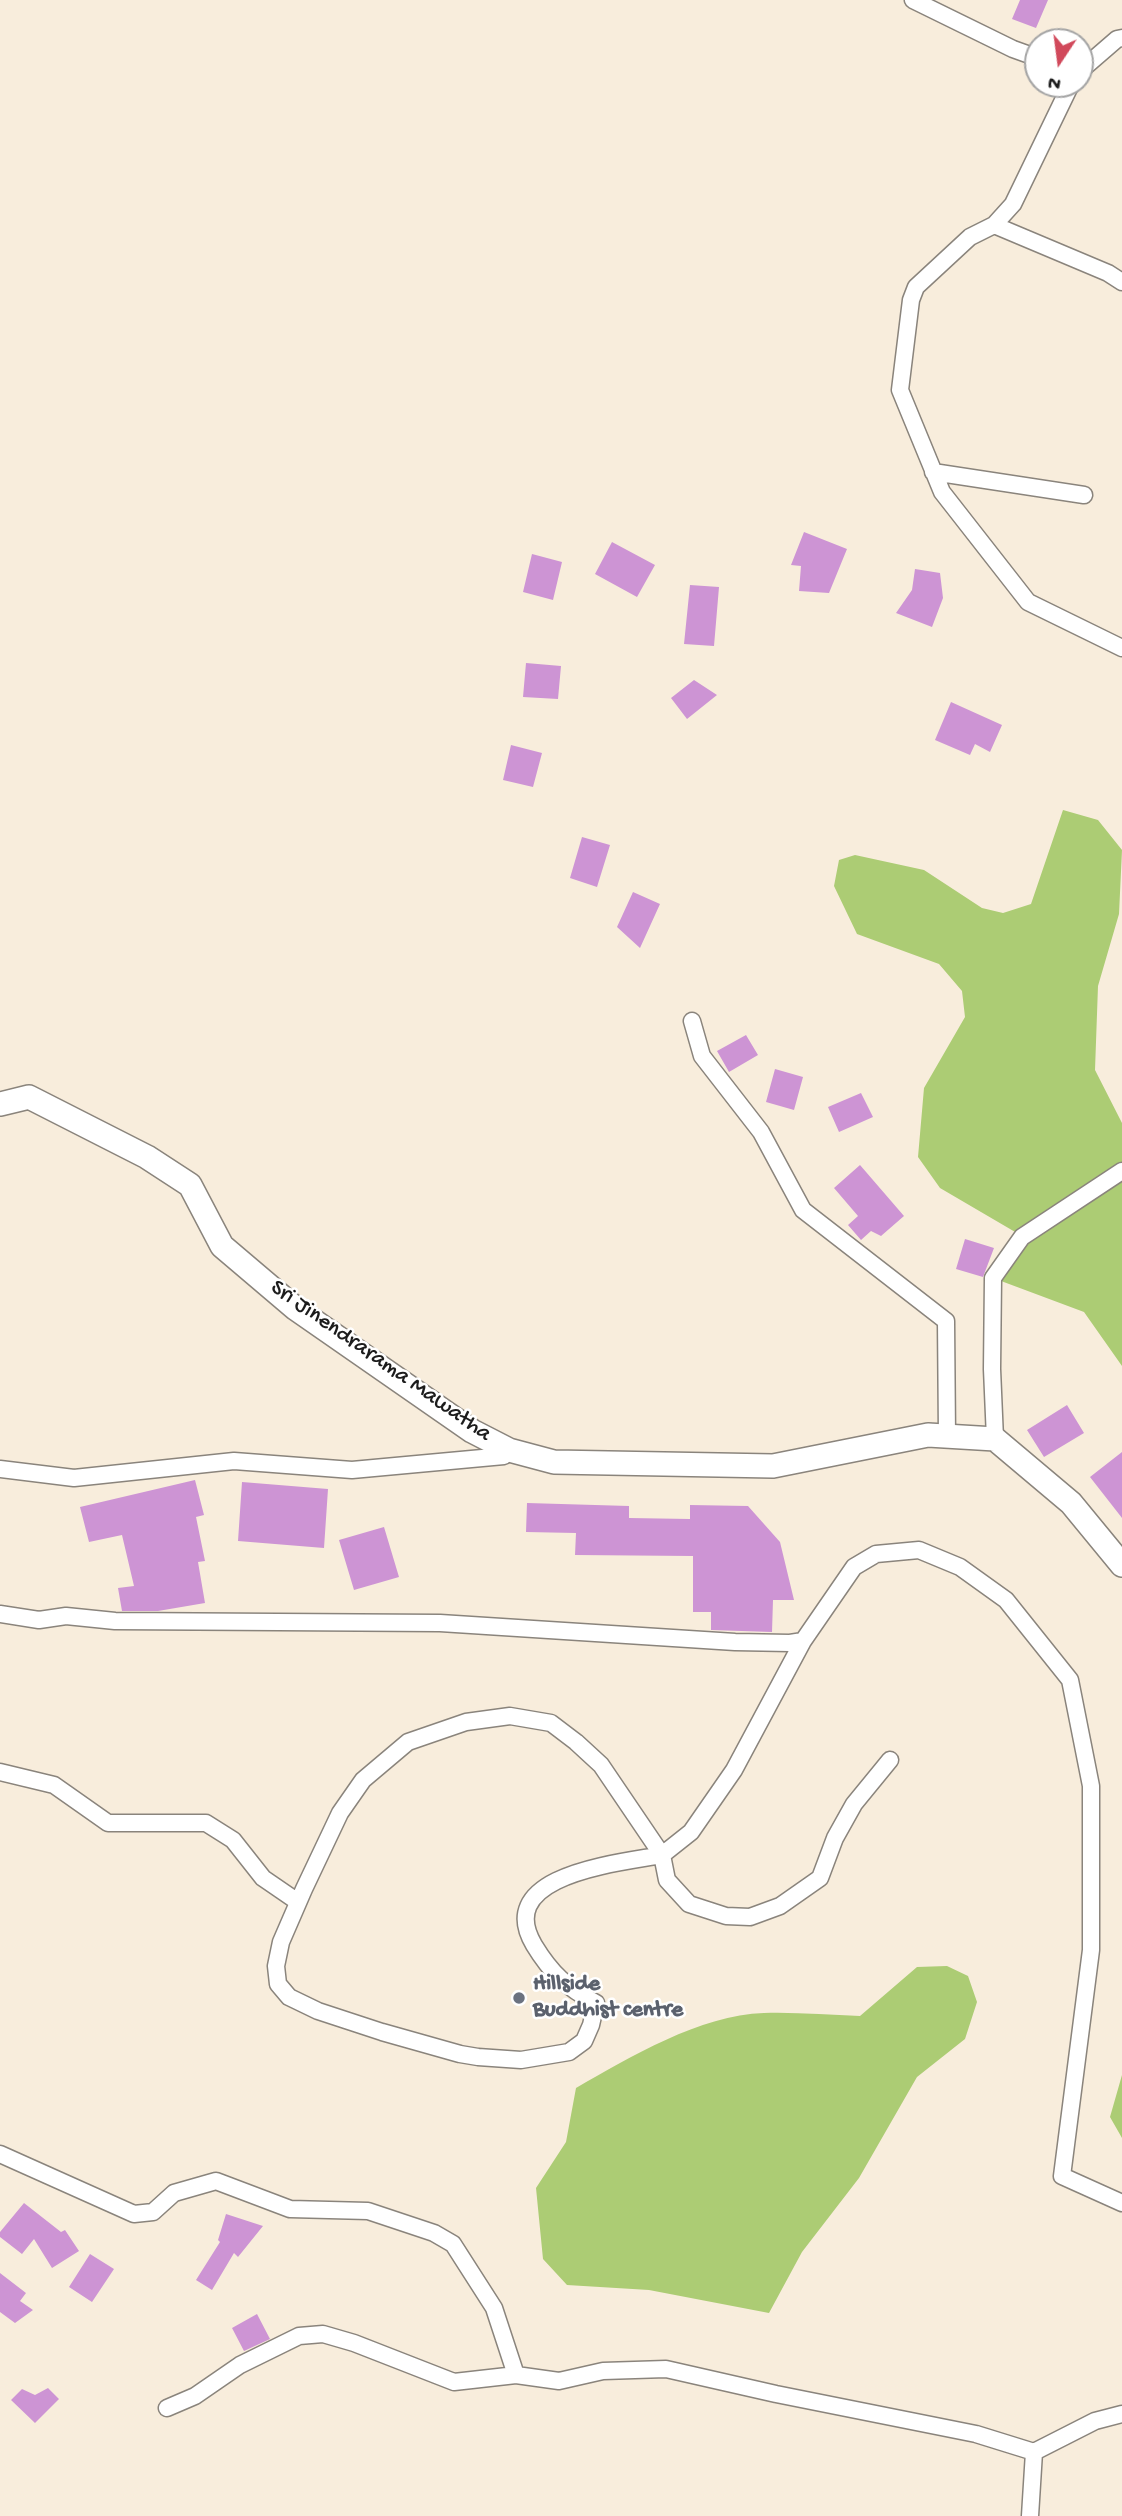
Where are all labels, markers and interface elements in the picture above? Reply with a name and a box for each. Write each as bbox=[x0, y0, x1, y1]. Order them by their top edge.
north arrow bbox=[1024, 28, 1094, 98]
text: N bbox=[1046, 69, 1063, 95]
street label: Sri Jinendrarama Mawatha bbox=[264, 1275, 496, 1449]
place label: Hillside Buddhist centre bbox=[533, 1971, 683, 2025]
marker: Hillside Buddhist centre bbox=[511, 1990, 527, 2006]

